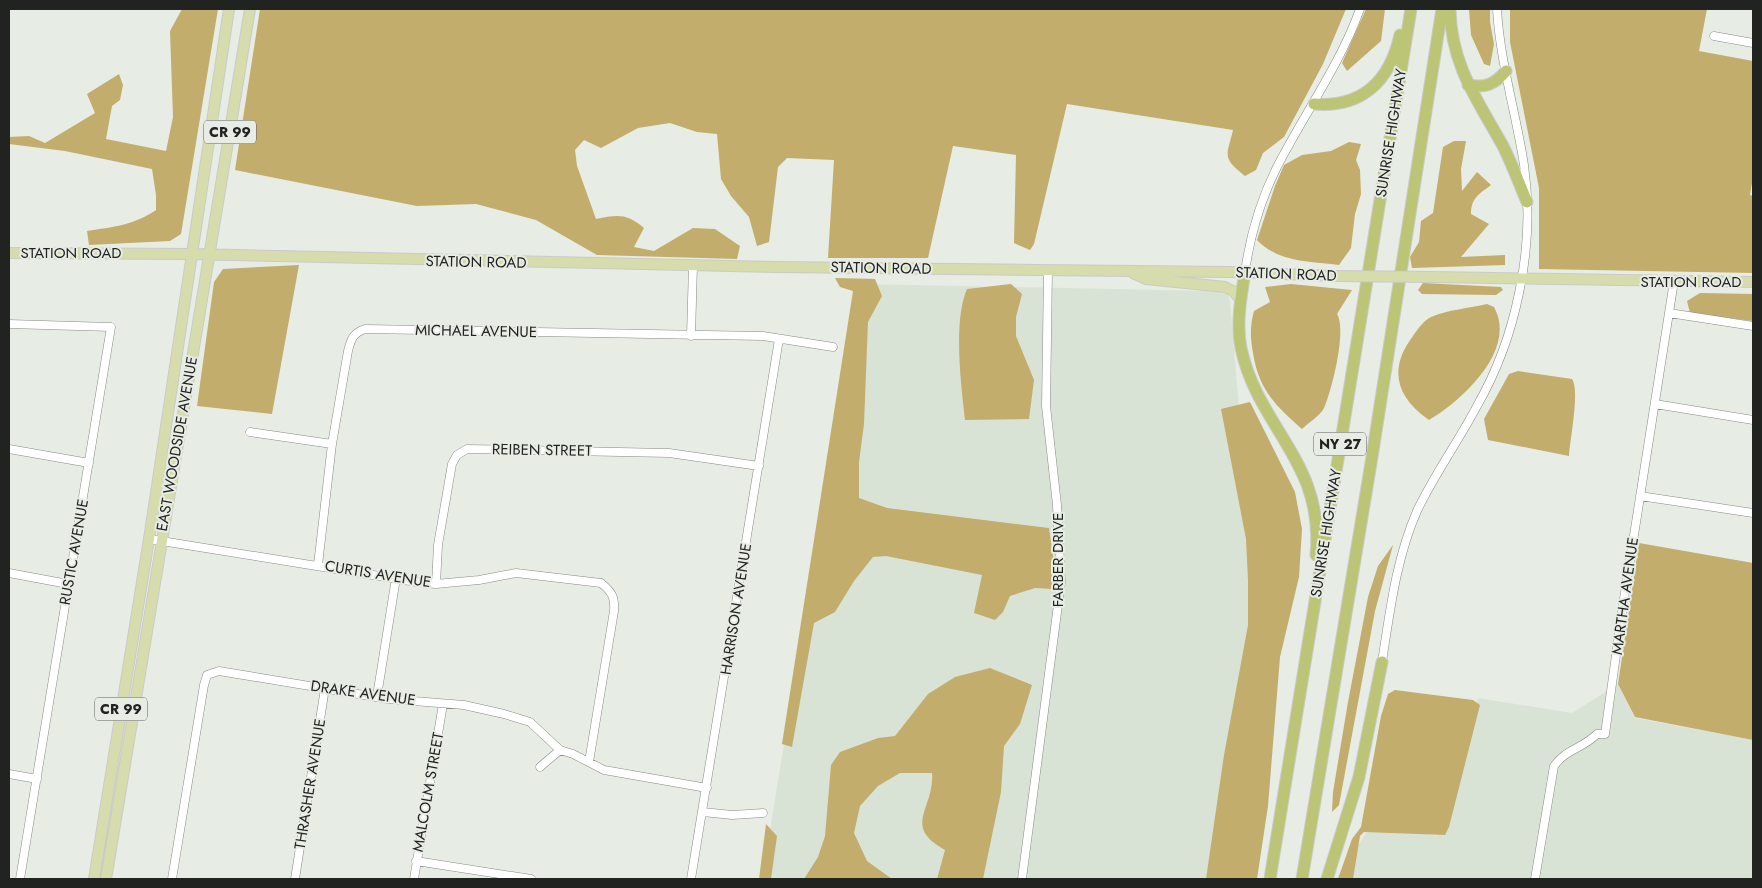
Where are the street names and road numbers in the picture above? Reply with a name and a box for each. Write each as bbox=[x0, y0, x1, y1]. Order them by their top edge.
street label: SUNRISE HIGHWAY bbox=[1370, 67, 1412, 199]
road number: CR 99 bbox=[204, 120, 256, 144]
street label: STATION ROAD bbox=[20, 242, 122, 264]
street label: STATION ROAD bbox=[425, 250, 527, 274]
street label: STATION ROAD bbox=[830, 256, 932, 280]
street label: STATION ROAD bbox=[1235, 261, 1337, 287]
street label: STATION ROAD bbox=[1640, 271, 1742, 293]
street label: MICHAEL AVENUE bbox=[415, 319, 537, 343]
street label: EAST WOODSIDE AVENUE bbox=[151, 355, 203, 533]
road number: NY 27 bbox=[1314, 432, 1366, 456]
street label: REIBEN STREET bbox=[492, 438, 592, 462]
street label: SUNRISE HIGHWAY bbox=[1305, 467, 1347, 599]
street label: RUSTIC AVENUE bbox=[54, 497, 94, 607]
street label: FARBER DRIVE bbox=[1047, 513, 1069, 607]
street label: MARTHA AVENUE bbox=[1606, 536, 1644, 656]
street label: HARRISON AVENUE bbox=[715, 542, 757, 676]
street label: CURTIS AVENUE bbox=[323, 555, 433, 593]
street label: DRAKE AVENUE bbox=[309, 675, 417, 711]
road number: CR 99 bbox=[95, 698, 147, 721]
street label: THRASHER AVENUE bbox=[289, 717, 331, 851]
street label: MALCOLM STREET bbox=[407, 731, 449, 853]

